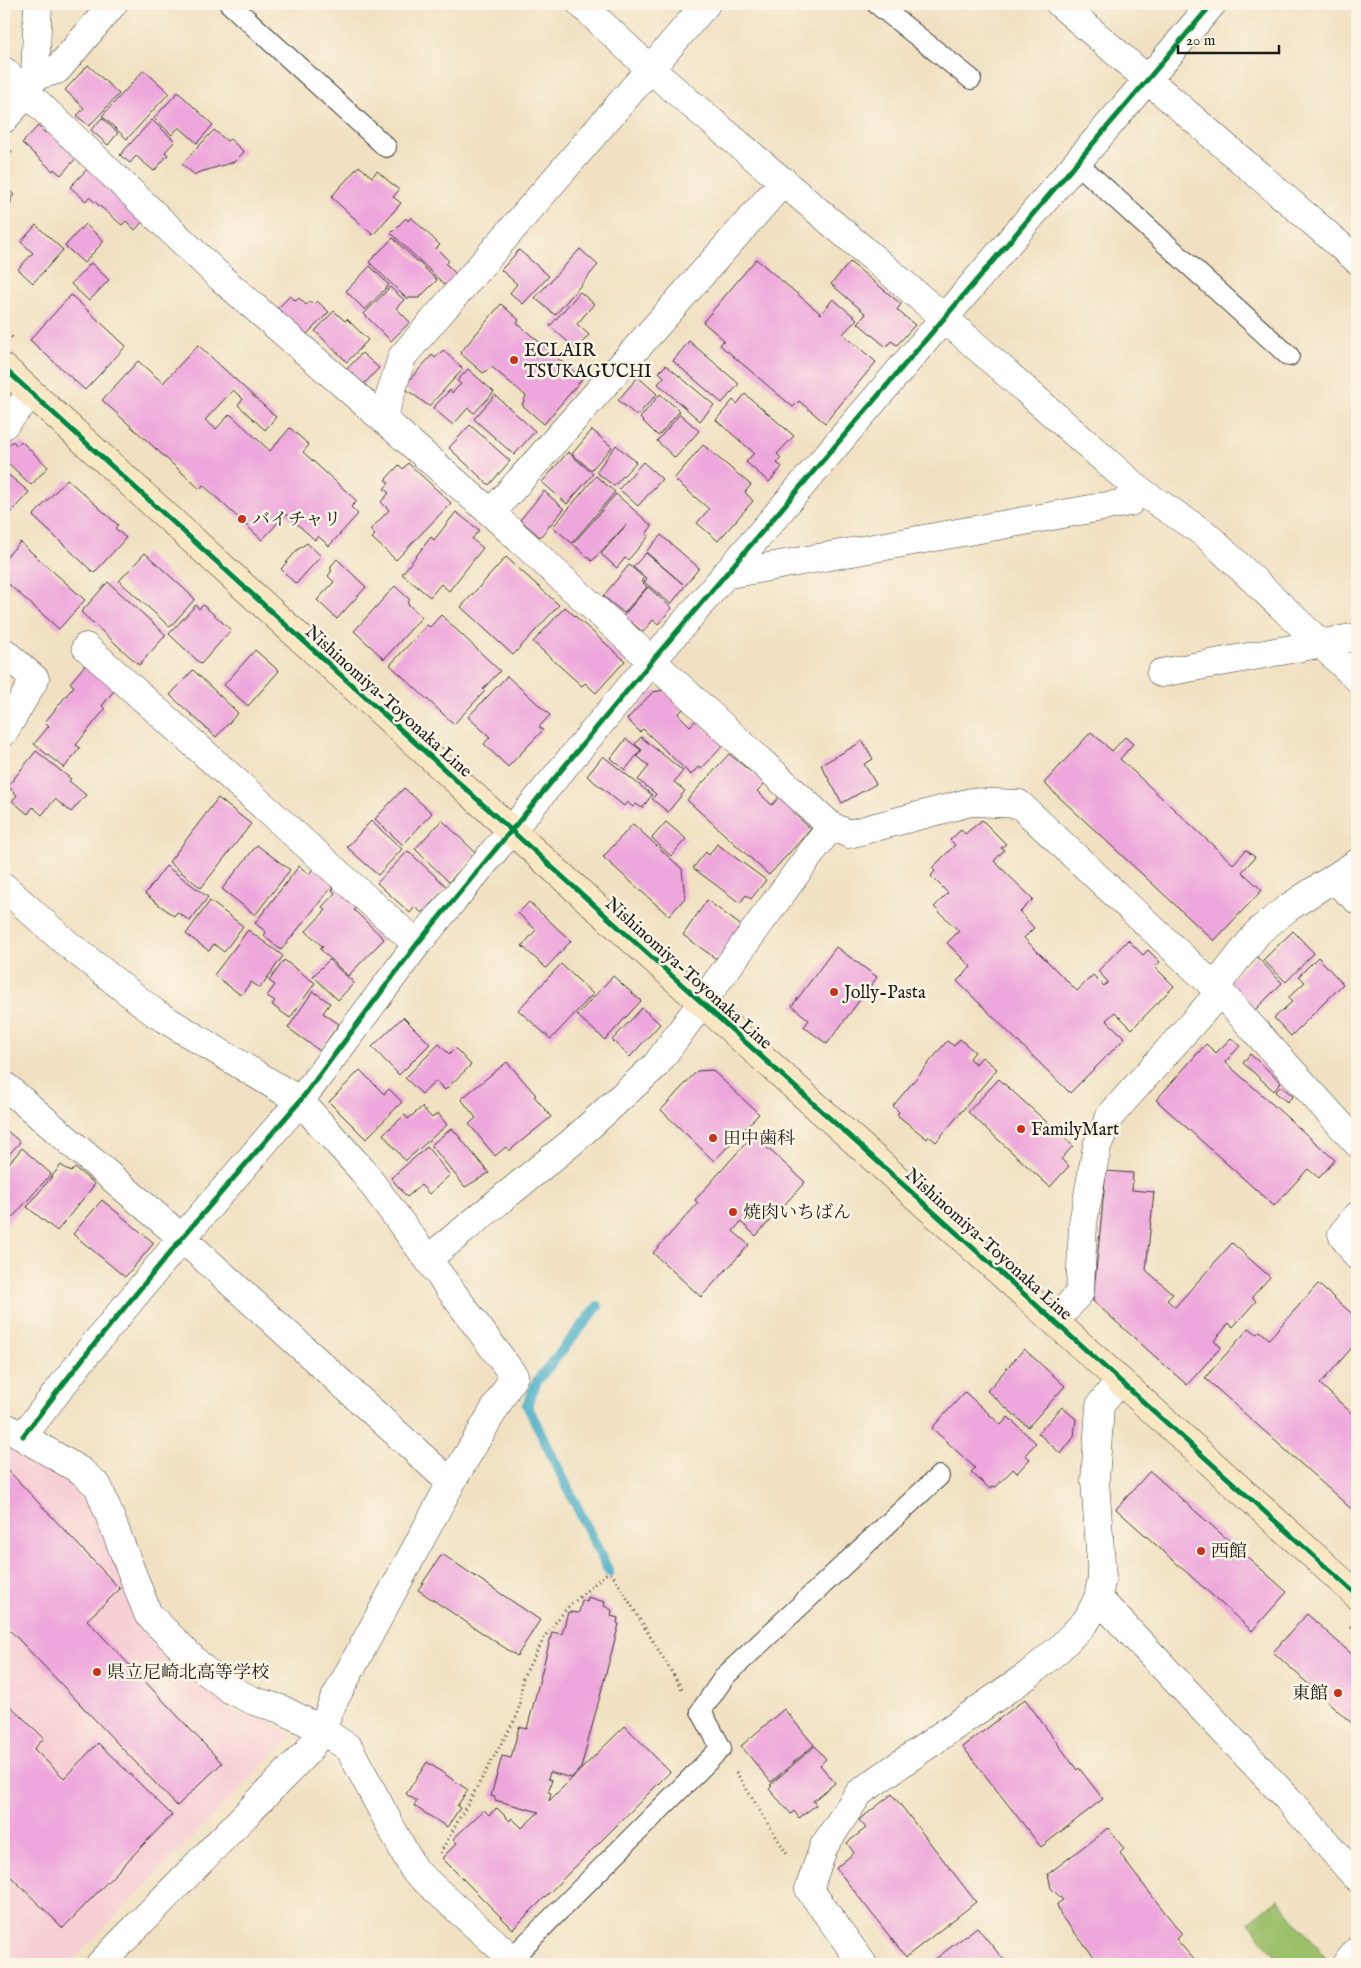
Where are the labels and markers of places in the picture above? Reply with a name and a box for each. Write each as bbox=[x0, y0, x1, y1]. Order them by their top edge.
place label: ECLAIR TSUKAGUCHI bbox=[524, 340, 652, 384]
marker: ECLAIR TSUKAGUCHI bbox=[508, 354, 520, 366]
place label: バイチャリ bbox=[252, 509, 341, 532]
marker: バイチャリ bbox=[236, 513, 248, 525]
place label: Jolly-Pasta bbox=[842, 982, 926, 1005]
marker: Jolly-Pasta bbox=[828, 986, 840, 998]
place label: FamilyMart bbox=[1031, 1119, 1119, 1142]
marker: FamilyMart bbox=[1015, 1123, 1027, 1135]
place label: 田中歯科 bbox=[723, 1128, 795, 1151]
marker: 田中歯科 bbox=[707, 1132, 719, 1144]
place label: 焼肉いちばん bbox=[743, 1202, 851, 1225]
marker: 焼肉いちばん bbox=[727, 1206, 739, 1218]
place label: 西館 bbox=[1211, 1541, 1247, 1564]
marker: 西館 bbox=[1195, 1545, 1207, 1557]
place label: 県立尼崎北高等学校 bbox=[107, 1662, 269, 1685]
marker: 県立尼崎北高等学校 bbox=[91, 1666, 103, 1678]
place label: 東館 bbox=[1292, 1683, 1328, 1706]
marker: 東館 bbox=[1332, 1687, 1344, 1699]

